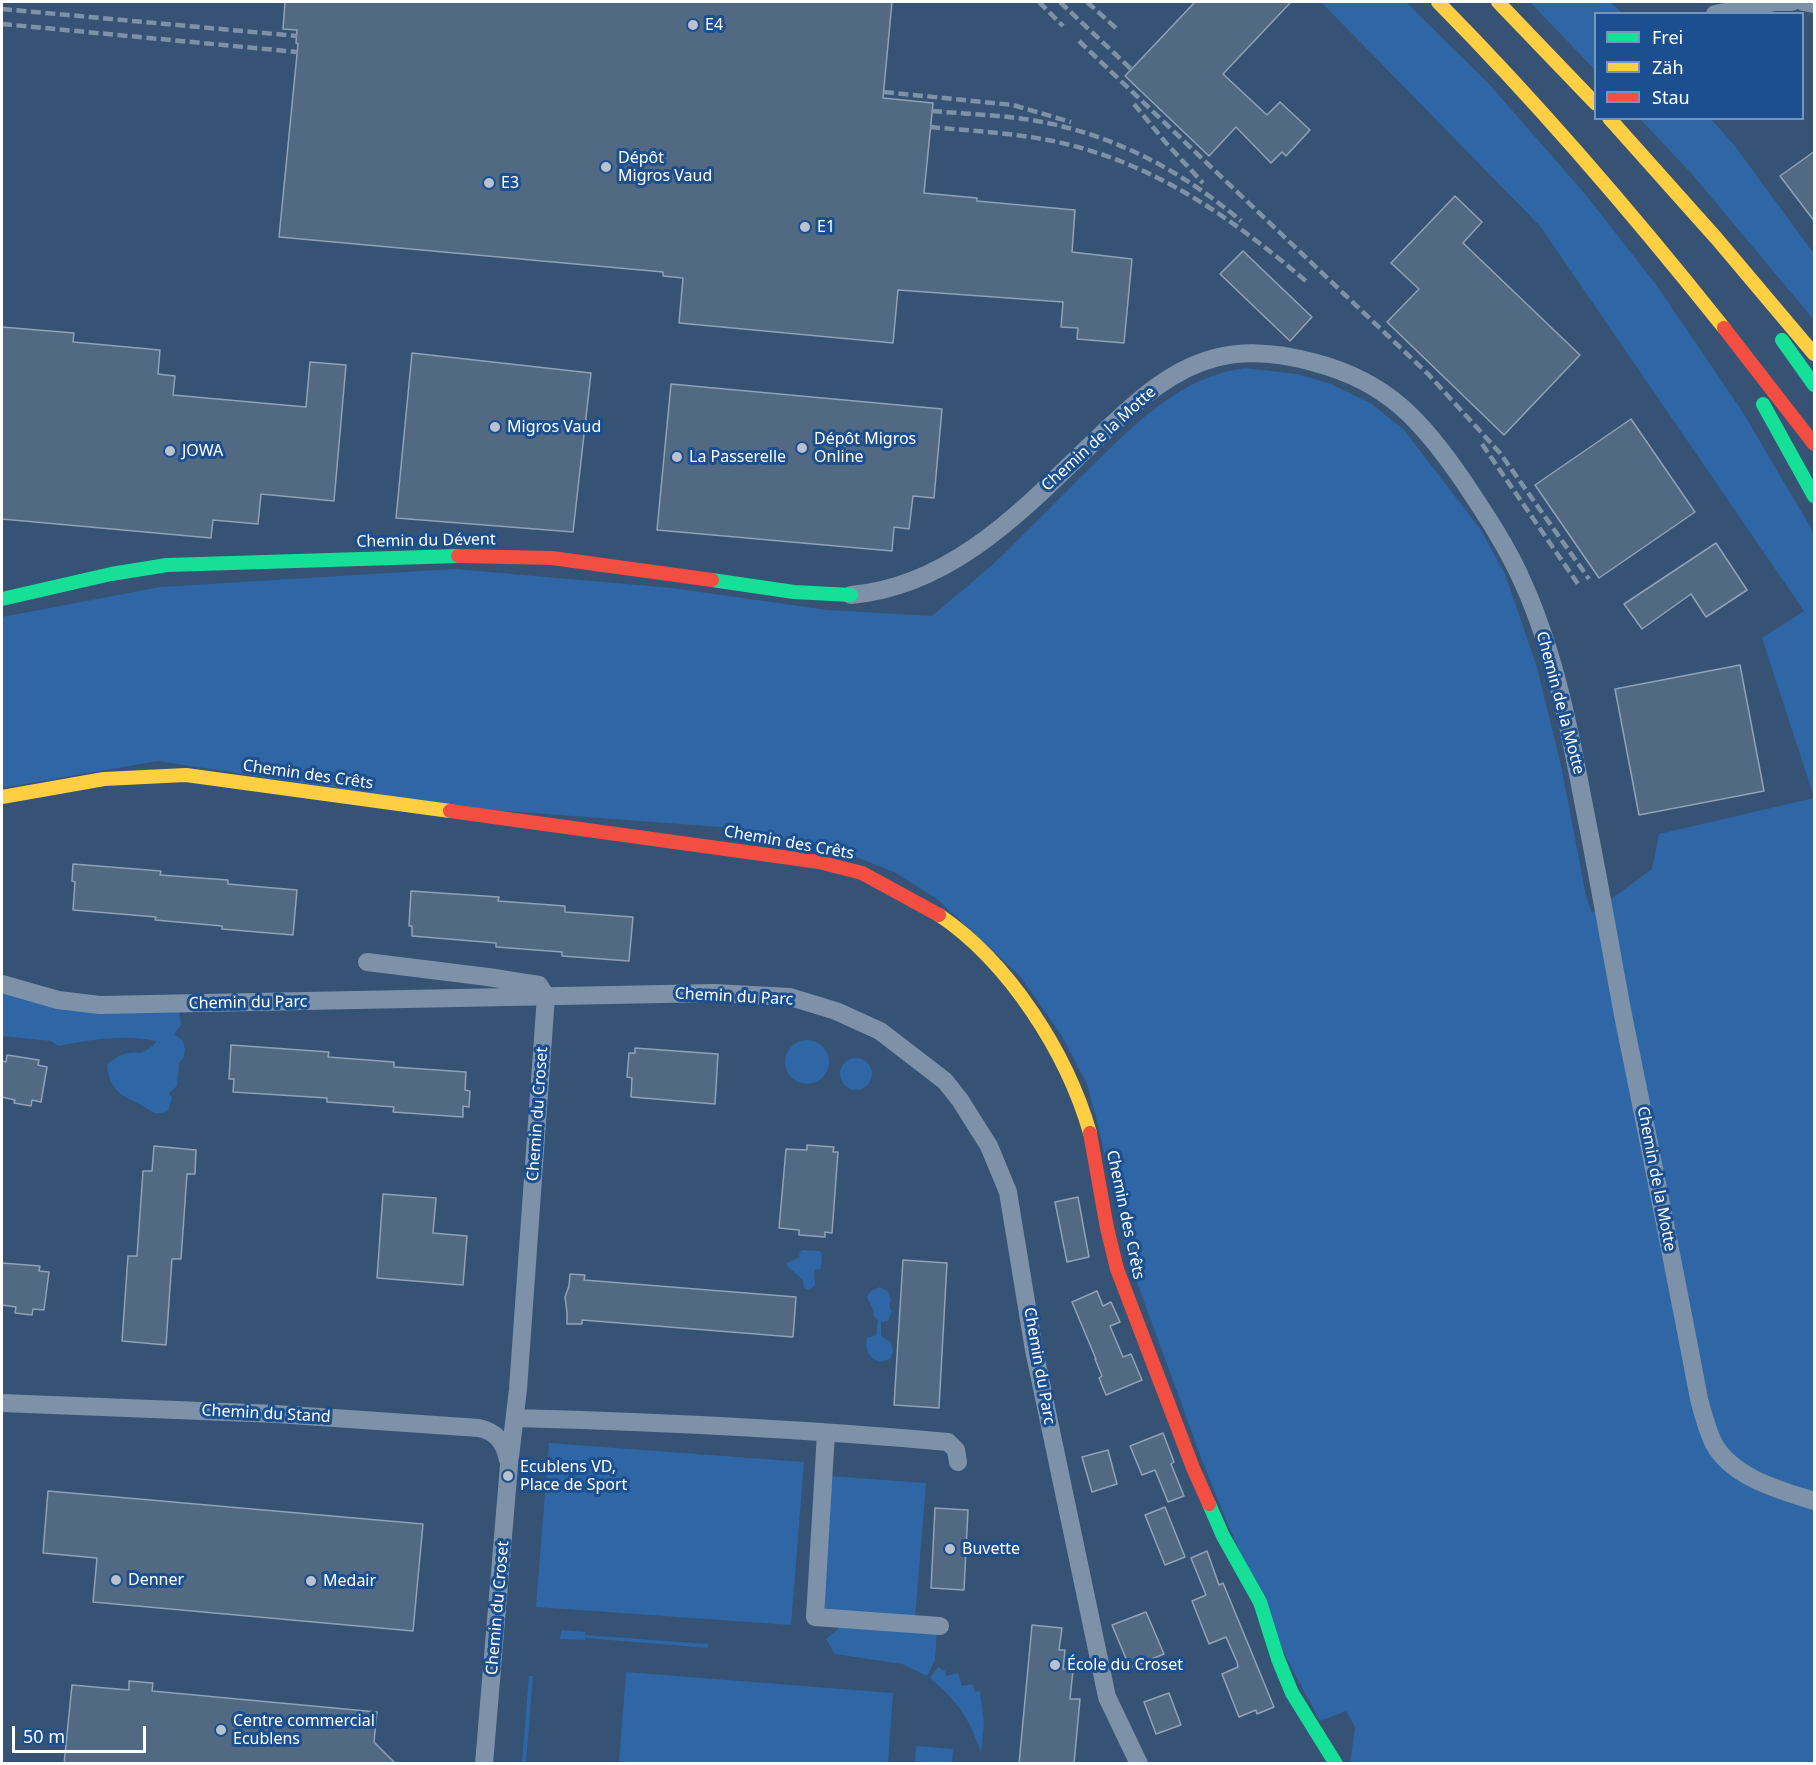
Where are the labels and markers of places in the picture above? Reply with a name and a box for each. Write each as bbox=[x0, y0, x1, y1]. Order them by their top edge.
place label: E4 bbox=[705, 15, 723, 35]
marker: E4 bbox=[686, 18, 700, 32]
place label: Dépôt Migros Vaud bbox=[618, 148, 712, 186]
marker: Dépôt Migros Vaud bbox=[599, 160, 613, 174]
place label: E3 bbox=[501, 173, 519, 193]
marker: E3 bbox=[482, 176, 496, 190]
place label: E1 bbox=[817, 217, 835, 237]
marker: E1 bbox=[798, 220, 812, 234]
place label: Migros Vaud bbox=[507, 417, 601, 437]
marker: Migros Vaud bbox=[488, 420, 502, 434]
place label: Dépôt Migros Online bbox=[814, 429, 916, 467]
place label: JOWA bbox=[182, 441, 223, 461]
marker: Dépôt Migros Online bbox=[795, 441, 809, 455]
marker: JOWA bbox=[163, 444, 177, 458]
place label: La Passerelle bbox=[689, 447, 786, 467]
marker: La Passerelle bbox=[670, 450, 684, 464]
place label: Ecublens VD, Place de Sport bbox=[520, 1457, 627, 1495]
marker: Ecublens VD, Place de Sport bbox=[501, 1469, 515, 1483]
place label: Buvette bbox=[962, 1539, 1020, 1559]
marker: Buvette bbox=[943, 1542, 957, 1556]
place label: Denner bbox=[128, 1570, 184, 1590]
place label: Medair bbox=[323, 1571, 376, 1591]
marker: Denner bbox=[109, 1573, 123, 1587]
marker: Medair bbox=[304, 1574, 318, 1588]
place label: École du Croset bbox=[1067, 1655, 1183, 1675]
marker: École du Croset bbox=[1048, 1658, 1062, 1672]
place label: Centre commercial Ecublens bbox=[233, 1711, 375, 1749]
marker: Centre commercial Ecublens bbox=[214, 1723, 228, 1737]

